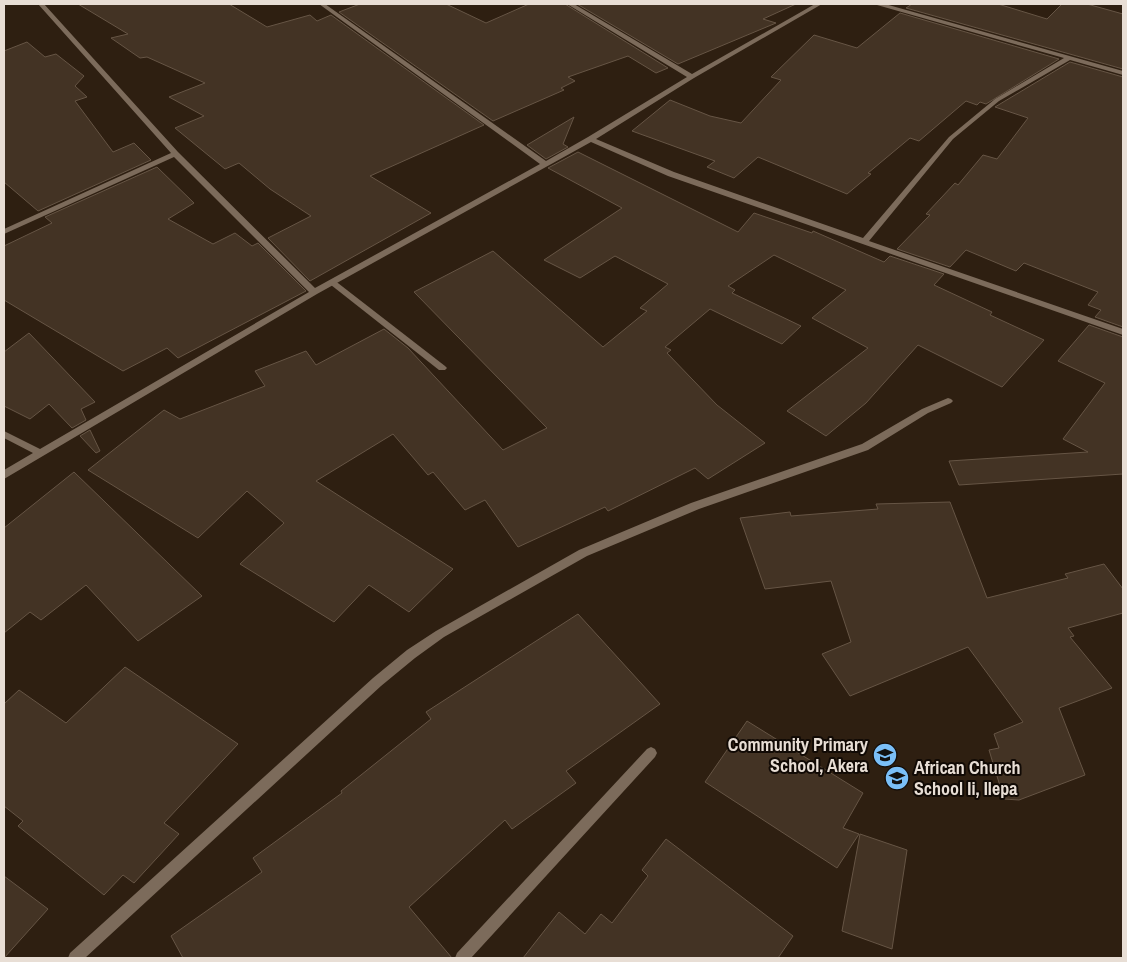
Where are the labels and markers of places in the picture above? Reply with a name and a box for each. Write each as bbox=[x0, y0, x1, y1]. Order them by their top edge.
place label: Community Primary School, Akera bbox=[728, 732, 869, 778]
school or university icon: Community Primary School, Akera bbox=[872, 742, 898, 768]
place label: African Church School Ii, Ilepa bbox=[914, 755, 1021, 801]
school or university icon: African Church School Ii, Ilepa bbox=[884, 765, 910, 791]

